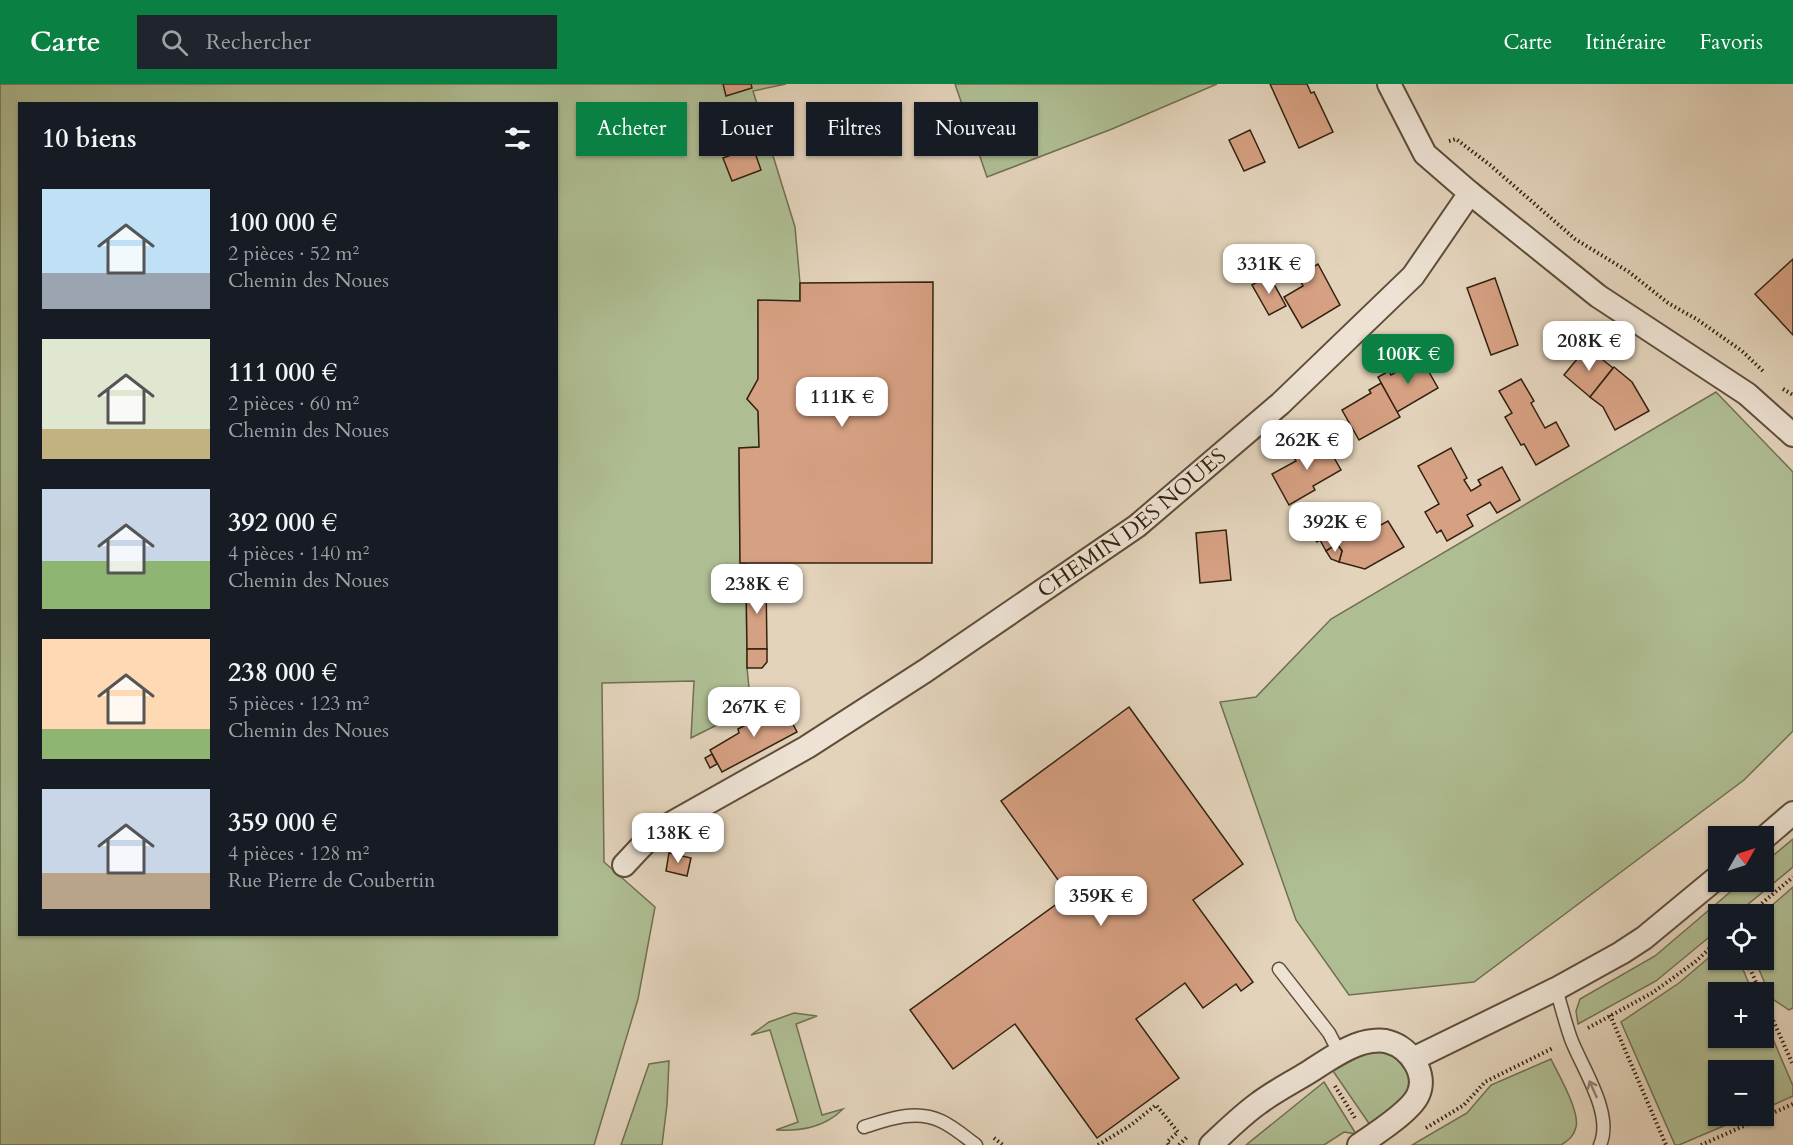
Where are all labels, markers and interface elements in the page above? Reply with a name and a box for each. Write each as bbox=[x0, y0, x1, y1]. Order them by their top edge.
search box bbox=[137, 15, 557, 69]
text: Carte bbox=[30, 23, 101, 61]
icon: search bbox=[158, 26, 191, 59]
text: Rechercher bbox=[206, 27, 311, 57]
text: Carte bbox=[1503, 28, 1552, 57]
text: Itinéraire bbox=[1585, 28, 1666, 57]
text: Favoris bbox=[1699, 28, 1763, 57]
chip: Acheter bbox=[576, 102, 687, 156]
chip: Louer bbox=[699, 102, 794, 156]
chip: Filtres bbox=[806, 102, 902, 156]
chip: Nouveau bbox=[914, 102, 1038, 156]
text: 10 biens bbox=[42, 121, 137, 156]
icon: filters bbox=[501, 122, 534, 155]
text: 100 000 € bbox=[228, 205, 337, 240]
icon: home bbox=[90, 213, 162, 285]
text: 2 pièces · 52 m² bbox=[228, 240, 359, 267]
pin: 331K € bbox=[1220, 244, 1318, 295]
text: 331K € bbox=[1237, 250, 1301, 277]
text: Chemin des Noues bbox=[228, 267, 389, 294]
pin: 208K € bbox=[1540, 321, 1638, 372]
text: 208K € bbox=[1557, 327, 1621, 354]
pin: 100K € bbox=[1359, 334, 1457, 385]
text: 100K € bbox=[1376, 340, 1440, 367]
text: 111 000 € bbox=[228, 355, 337, 390]
icon: home bbox=[90, 363, 162, 435]
pin: 111K € bbox=[793, 377, 891, 428]
text: 111K € bbox=[810, 383, 874, 410]
text: 2 pièces · 60 m² bbox=[228, 390, 359, 417]
text: Chemin des Noues bbox=[228, 417, 389, 444]
pin: 262K € bbox=[1258, 420, 1356, 471]
text: 262K € bbox=[1275, 426, 1339, 453]
street label: CHEMIN DES NOUES bbox=[1031, 441, 1232, 605]
pin: 392K € bbox=[1286, 502, 1384, 553]
text: 392 000 € bbox=[228, 505, 337, 540]
text: 392K € bbox=[1303, 508, 1367, 535]
icon: home bbox=[90, 513, 162, 585]
text: 4 pièces · 140 m² bbox=[228, 540, 369, 567]
pin: 238K € bbox=[708, 564, 806, 615]
text: Chemin des Noues bbox=[228, 567, 389, 594]
text: 238K € bbox=[725, 570, 789, 597]
text: 238 000 € bbox=[228, 655, 337, 690]
icon: home bbox=[90, 663, 162, 735]
pin: 267K € bbox=[705, 687, 803, 738]
text: 5 pièces · 123 m² bbox=[228, 690, 369, 717]
text: 267K € bbox=[722, 693, 786, 720]
text: Chemin des Noues bbox=[228, 717, 389, 744]
text: 359 000 € bbox=[228, 805, 337, 840]
icon: home bbox=[90, 813, 162, 885]
pin: 138K € bbox=[629, 813, 727, 864]
text: 138K € bbox=[646, 819, 710, 846]
north arrow bbox=[1708, 826, 1774, 892]
map controls bbox=[1708, 826, 1774, 1126]
text: 4 pièces · 128 m² bbox=[228, 840, 369, 867]
text: Rue Pierre de Coubertin bbox=[228, 867, 435, 894]
pin: 359K € bbox=[1052, 876, 1150, 927]
text: 359K € bbox=[1069, 882, 1133, 909]
button: locate bbox=[1708, 904, 1774, 970]
button: + bbox=[1708, 982, 1774, 1048]
button: − bbox=[1708, 1060, 1774, 1126]
one-way arrow bbox=[1587, 1080, 1598, 1099]

